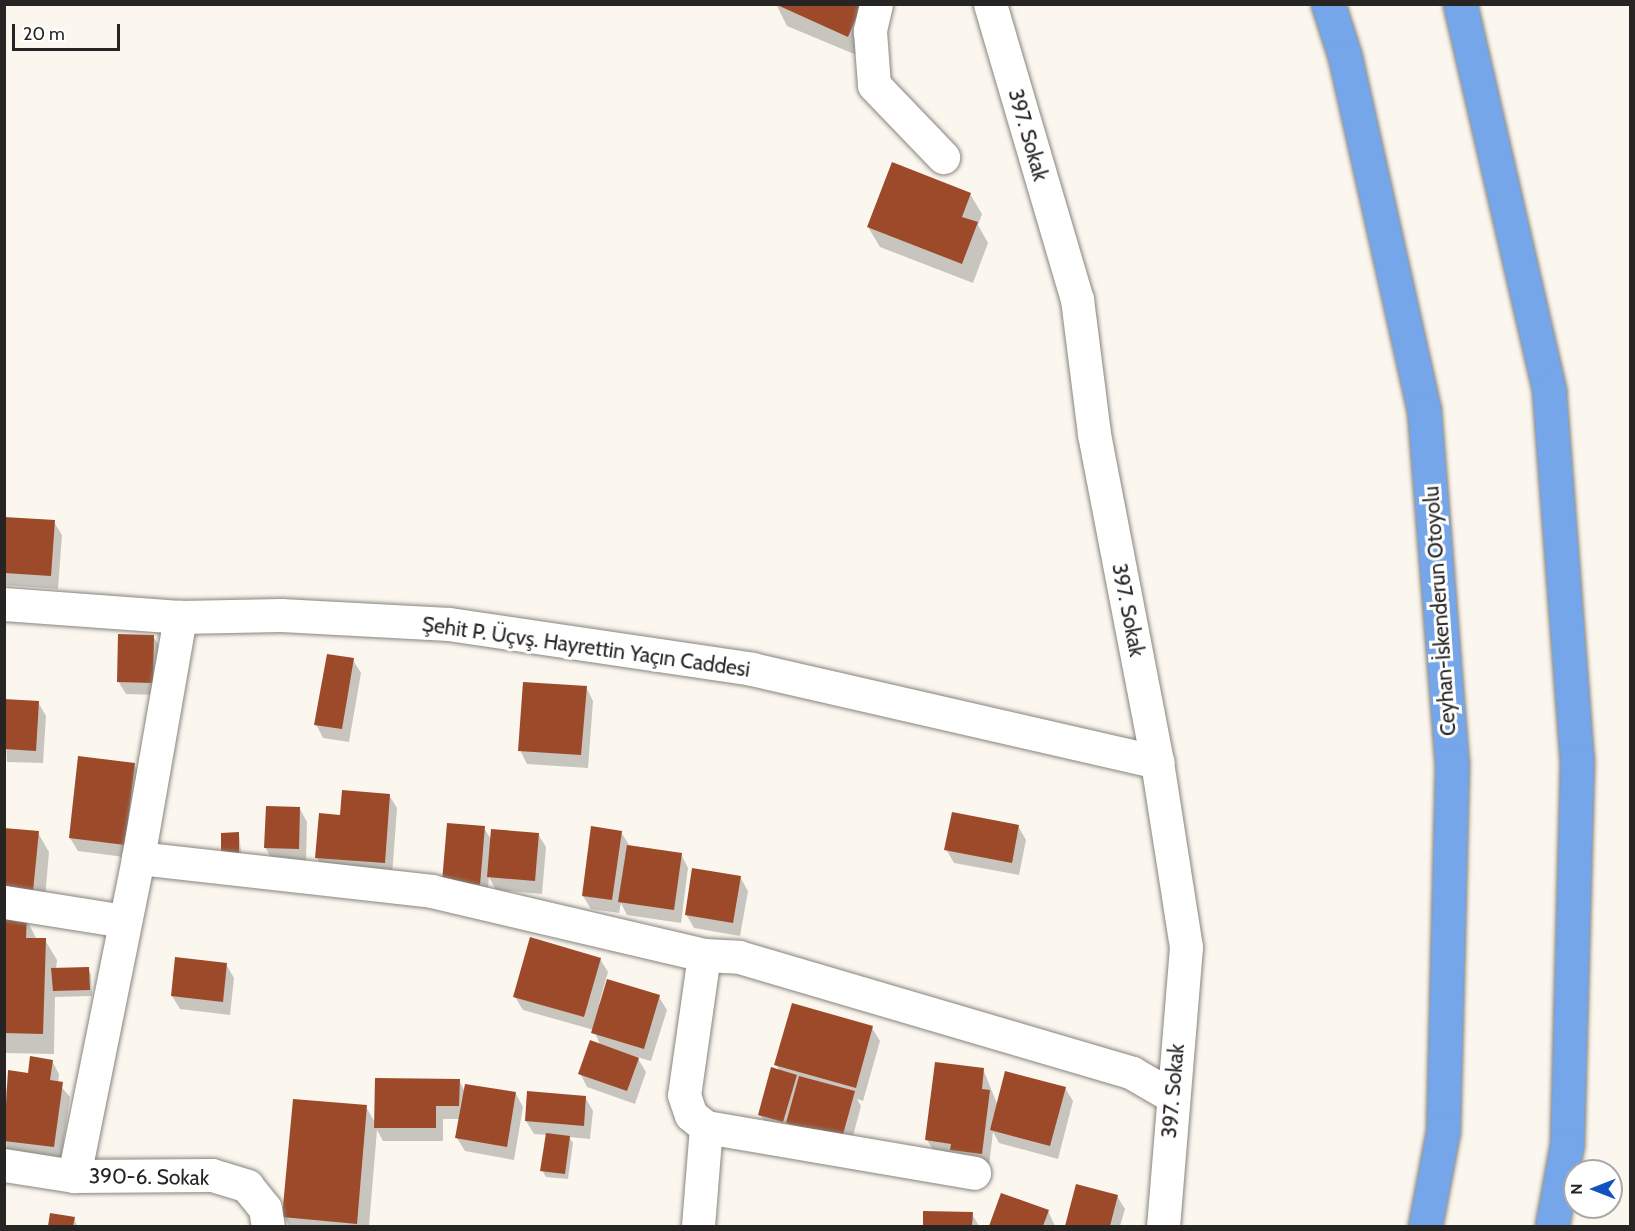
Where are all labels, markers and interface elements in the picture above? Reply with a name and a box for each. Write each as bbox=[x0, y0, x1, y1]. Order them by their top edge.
scale bar bbox=[15, 12, 123, 50]
text: 20 m bbox=[23, 23, 65, 45]
street label: 397. Sokak bbox=[1003, 86, 1053, 184]
street label: Ceyhan-İskenderun Otoyolu bbox=[1419, 485, 1461, 737]
street label: 397. Sokak bbox=[1107, 561, 1149, 659]
street label: Şehit P. Üçvş. Hayrettin Yaçın Caddesi bbox=[420, 611, 752, 683]
street label: 397. Sokak bbox=[1156, 1043, 1190, 1139]
north arrow bbox=[1563, 1159, 1623, 1219]
street label: 390-6. Sokak bbox=[89, 1163, 209, 1191]
text: N bbox=[1567, 1183, 1586, 1195]

